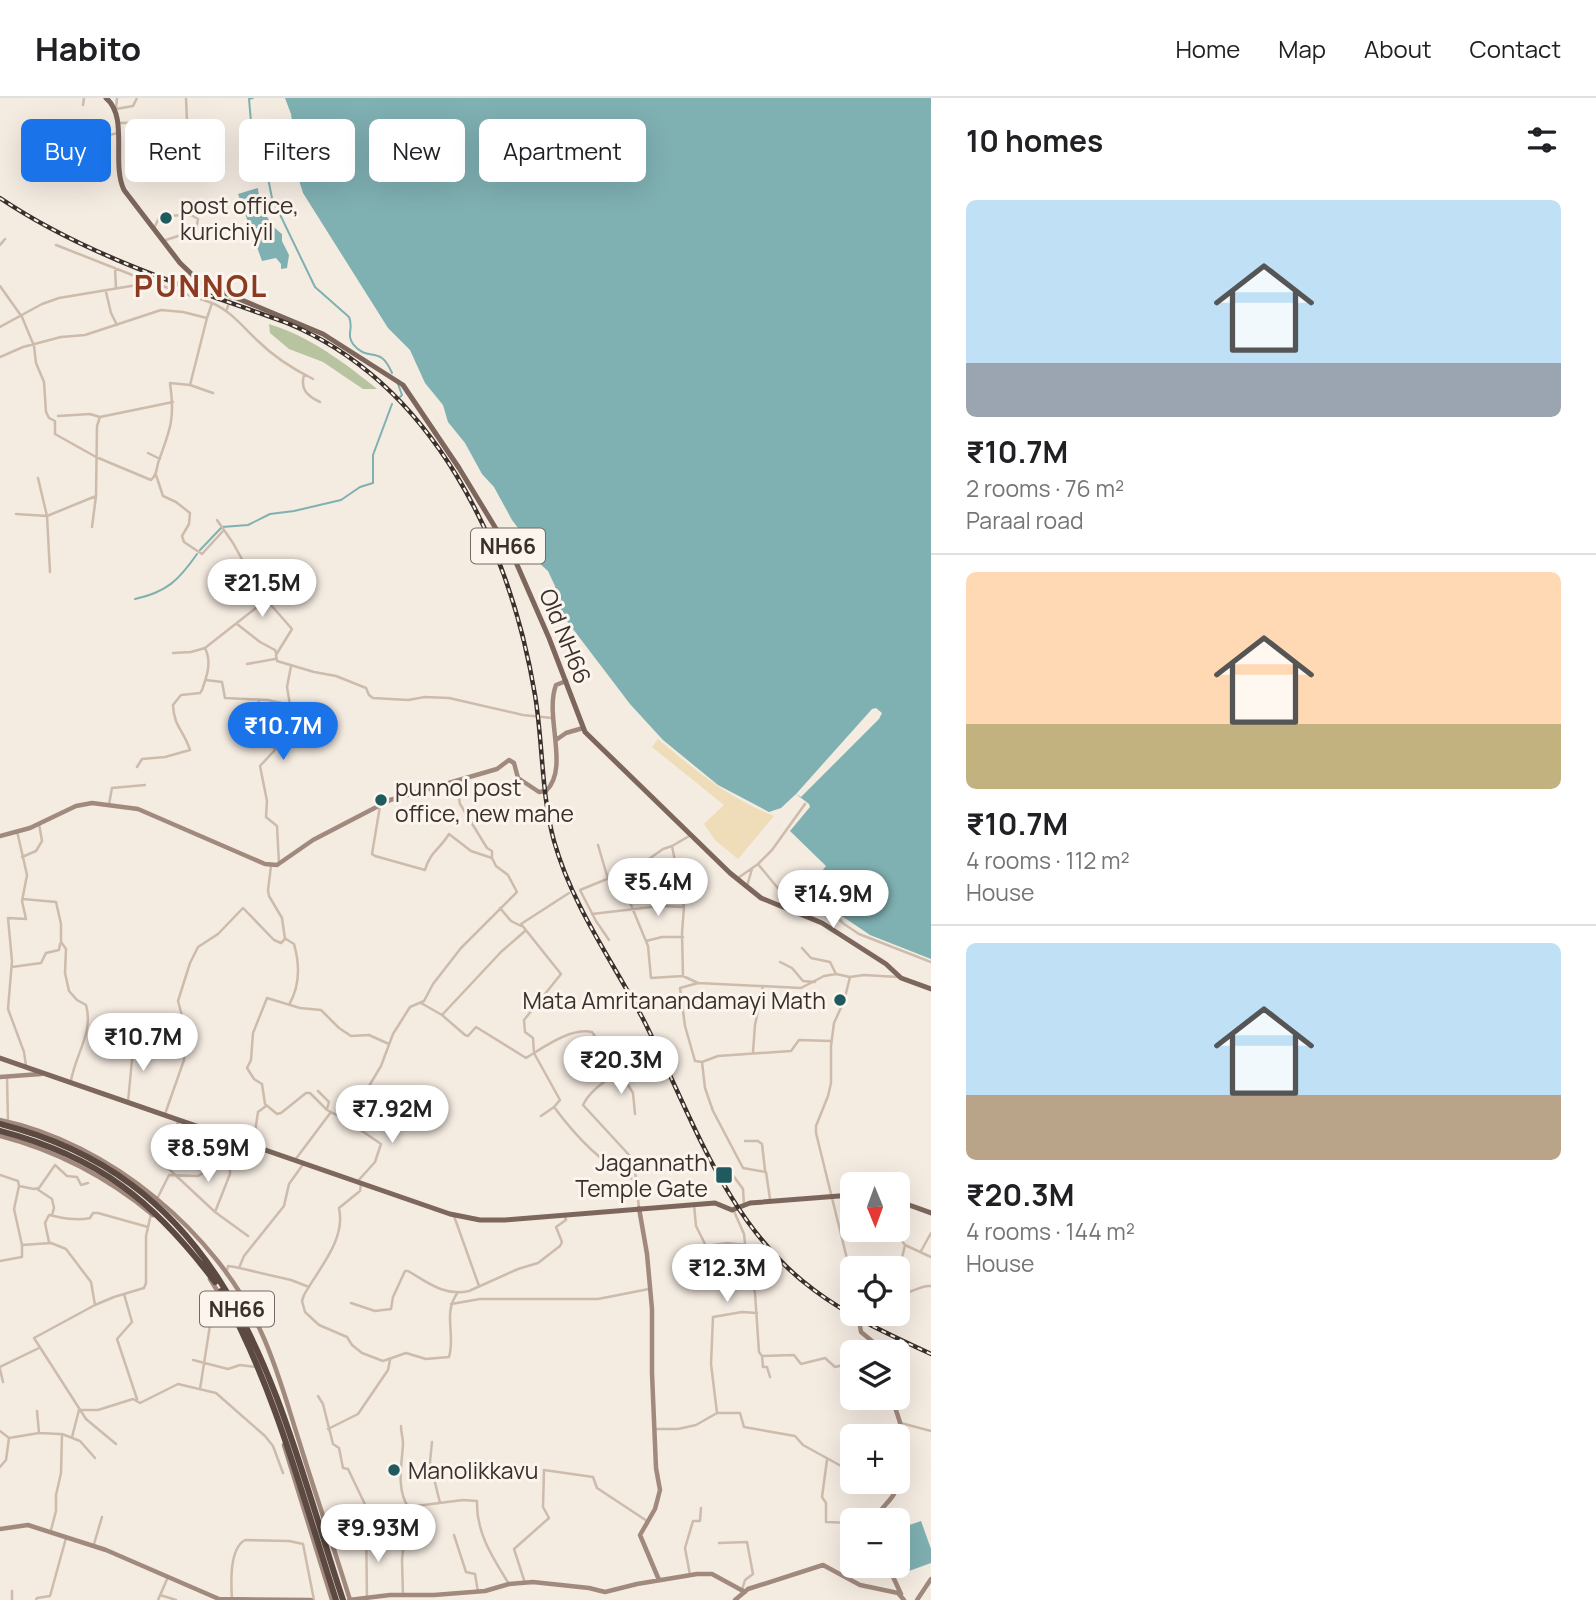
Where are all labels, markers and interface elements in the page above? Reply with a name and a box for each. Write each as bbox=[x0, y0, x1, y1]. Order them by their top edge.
text: Habito bbox=[35, 26, 141, 71]
text: Home bbox=[1175, 32, 1240, 65]
text: Map bbox=[1278, 32, 1326, 65]
text: About bbox=[1364, 32, 1432, 65]
text: Contact bbox=[1470, 32, 1561, 65]
chip: Buy bbox=[21, 119, 111, 182]
chip: Rent bbox=[125, 119, 225, 182]
chip: Filters bbox=[239, 119, 355, 182]
chip: New bbox=[369, 119, 465, 182]
chip: Apartment bbox=[479, 119, 646, 182]
text: 10 homes bbox=[966, 120, 1103, 161]
icon: filters bbox=[1523, 121, 1561, 159]
place label: post office, kurichiyil bbox=[180, 189, 299, 247]
marker: post office, kurichiyil bbox=[158, 210, 174, 226]
icon: home bbox=[1201, 245, 1327, 371]
district label: PUNNOL bbox=[134, 265, 268, 306]
text: ₹10.7M bbox=[966, 431, 1068, 472]
text: 2 rooms · 76 m² bbox=[966, 472, 1124, 504]
text: Paraal road bbox=[966, 504, 1084, 536]
road number: NH66 bbox=[471, 528, 545, 564]
pin: ₹21.5M bbox=[205, 560, 319, 619]
text: ₹21.5M bbox=[223, 566, 301, 598]
street label: Old NH66 bbox=[532, 584, 600, 688]
icon: home bbox=[1201, 617, 1327, 743]
pin: ₹10.7M bbox=[226, 702, 340, 762]
text: ₹10.7M bbox=[244, 709, 322, 741]
place label: punnol post office, new mahe bbox=[395, 771, 574, 829]
marker: punnol post office, new mahe bbox=[373, 792, 389, 808]
text: ₹10.7M bbox=[966, 803, 1068, 844]
text: 4 rooms · 112 m² bbox=[966, 844, 1130, 876]
pin: ₹5.4M bbox=[609, 858, 707, 918]
text: ₹5.4M bbox=[624, 865, 692, 897]
pin: ₹14.9M bbox=[776, 870, 890, 930]
text: House bbox=[966, 876, 1035, 908]
text: ₹14.9M bbox=[794, 877, 872, 909]
place label: Mata Amritanandamayi Math bbox=[522, 984, 826, 1016]
icon: home bbox=[1201, 988, 1327, 1114]
marker: Mata Amritanandamayi Math bbox=[832, 992, 848, 1008]
pin: ₹10.7M bbox=[86, 1014, 200, 1073]
text: ₹10.7M bbox=[104, 1020, 182, 1052]
pin: ₹20.3M bbox=[564, 1037, 678, 1096]
text: ₹20.3M bbox=[579, 1043, 663, 1075]
pin: ₹7.92M bbox=[335, 1086, 449, 1145]
text: ₹7.92M bbox=[352, 1092, 432, 1124]
pin: ₹8.59M bbox=[151, 1124, 265, 1184]
text: ₹8.59M bbox=[167, 1131, 249, 1163]
place label: Jagannath Temple Gate bbox=[575, 1146, 708, 1204]
marker: Jagannath Temple Gate bbox=[714, 1165, 734, 1185]
north arrow bbox=[840, 1172, 910, 1242]
map controls bbox=[840, 1172, 910, 1578]
text: ₹20.3M bbox=[966, 1174, 1074, 1215]
text: 4 rooms · 144 m² bbox=[966, 1215, 1135, 1247]
pin: ₹12.3M bbox=[670, 1244, 784, 1304]
text: House bbox=[966, 1247, 1035, 1279]
text: ₹12.3M bbox=[688, 1251, 766, 1283]
button: locate bbox=[840, 1256, 910, 1326]
road number: NH66 bbox=[200, 1292, 274, 1326]
button: layers bbox=[840, 1340, 910, 1410]
button: + bbox=[840, 1424, 910, 1494]
place label: Manolikkavu bbox=[408, 1454, 539, 1486]
marker: Manolikkavu bbox=[386, 1462, 402, 1478]
pin: ₹9.93M bbox=[321, 1504, 435, 1564]
button: − bbox=[840, 1508, 910, 1578]
text: ₹9.93M bbox=[337, 1511, 419, 1543]

